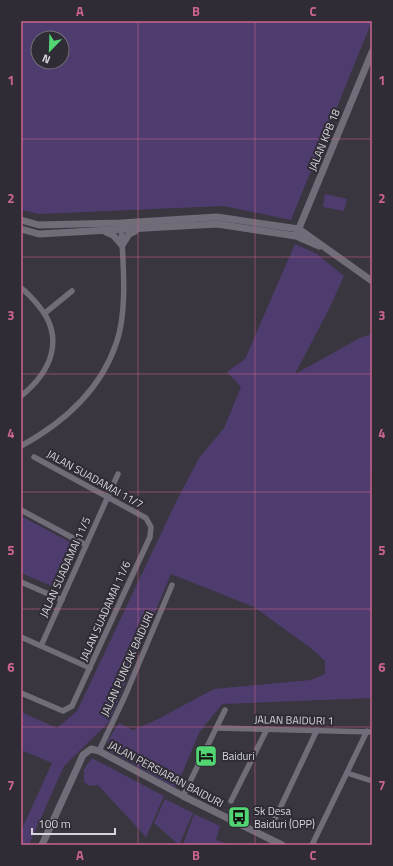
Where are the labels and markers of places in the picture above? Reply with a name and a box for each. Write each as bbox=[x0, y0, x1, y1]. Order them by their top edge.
hotel icon: Baiduri bbox=[193, 743, 219, 769]
place label: Baiduri bbox=[222, 748, 255, 764]
place label: Sk Desa Baiduri (OPP) bbox=[254, 803, 315, 832]
bus stop icon: Sk Desa Baiduri (OPP) bbox=[226, 804, 252, 830]

